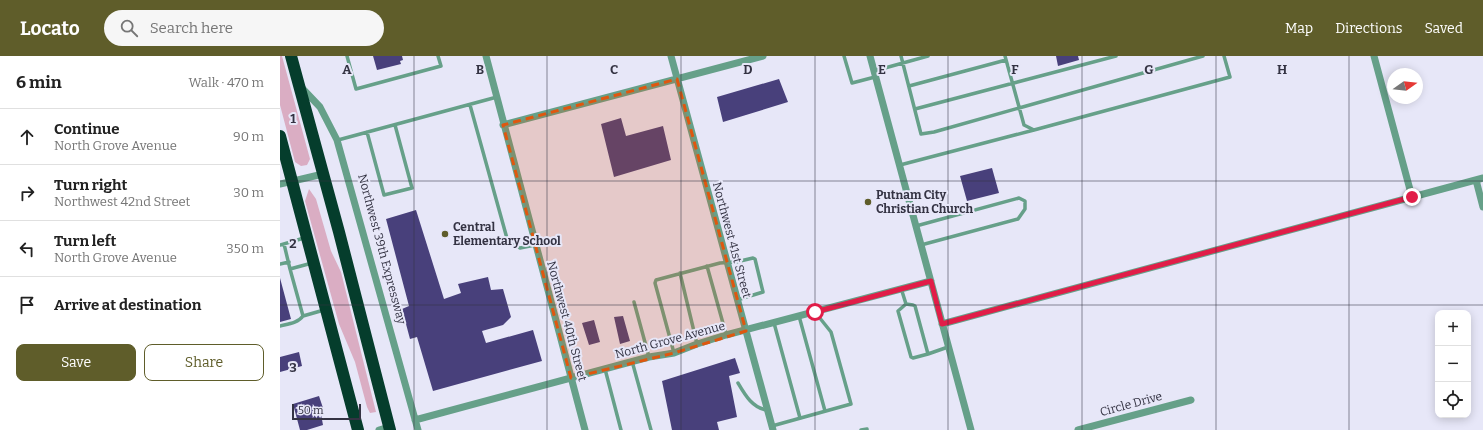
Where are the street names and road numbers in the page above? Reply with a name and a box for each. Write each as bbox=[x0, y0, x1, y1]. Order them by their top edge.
street label: Northwest 39th Expressway bbox=[355, 172, 409, 326]
street label: Northwest 41st Street bbox=[710, 180, 754, 300]
street label: Northwest 40th Street bbox=[544, 259, 590, 383]
street label: North Grove Avenue bbox=[613, 319, 727, 361]
street label: Circle Drive bbox=[1098, 389, 1164, 419]

